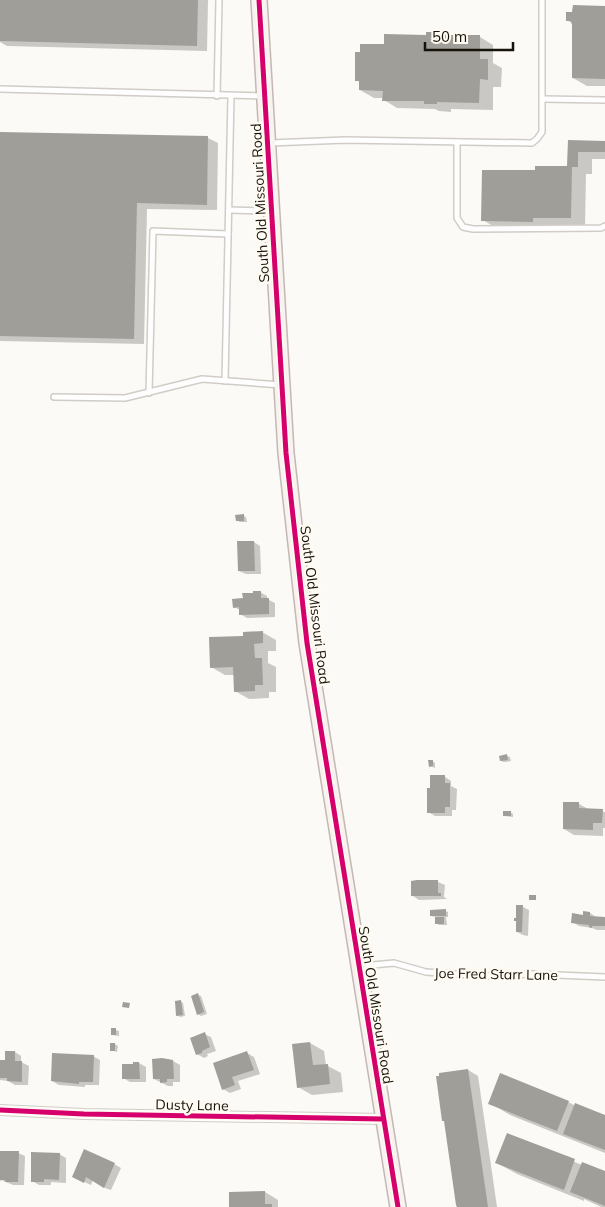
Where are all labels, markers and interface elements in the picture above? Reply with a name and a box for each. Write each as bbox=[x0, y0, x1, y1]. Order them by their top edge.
scale bar bbox=[425, 20, 512, 52]
text: 50 m bbox=[432, 27, 467, 46]
street label: South Old Missouri Road bbox=[247, 123, 273, 283]
street label: South Old Missouri Road bbox=[296, 525, 334, 685]
street label: South Old Missouri Road bbox=[355, 925, 397, 1085]
street label: Joe Fred Starr Lane bbox=[434, 964, 558, 984]
street label: Dusty Lane bbox=[155, 1095, 229, 1115]

